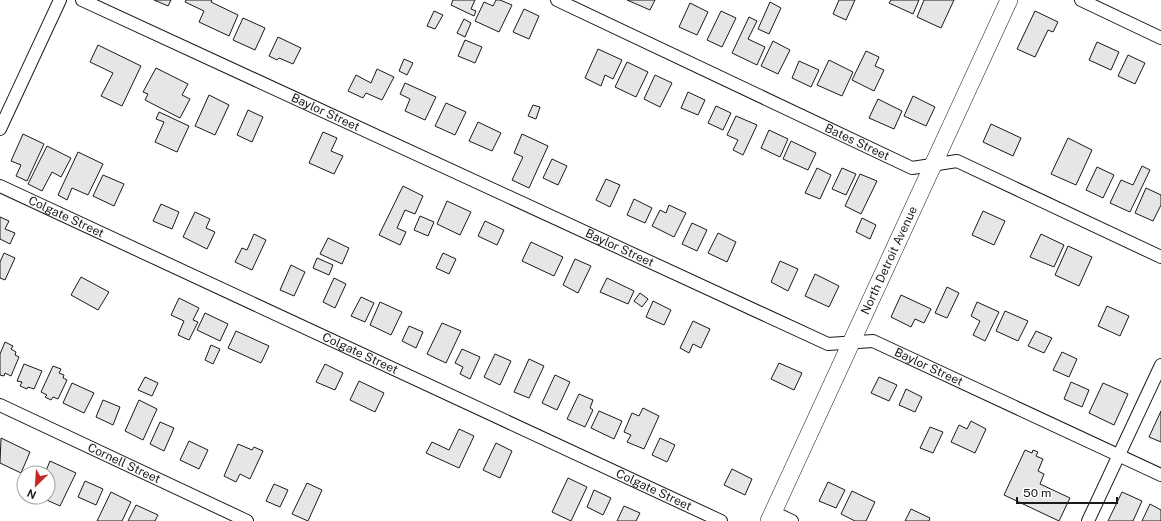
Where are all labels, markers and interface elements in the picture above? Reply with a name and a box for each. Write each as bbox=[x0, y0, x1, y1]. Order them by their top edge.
street label: Baylor Street bbox=[289, 90, 362, 134]
street label: Bates Street bbox=[823, 121, 892, 163]
street label: Colgate Street bbox=[26, 193, 107, 240]
street label: North Detroit Avenue bbox=[858, 204, 920, 317]
street label: Baylor Street bbox=[583, 226, 656, 270]
street label: Colgate Street bbox=[320, 330, 400, 377]
street label: Baylor Street bbox=[892, 345, 965, 389]
street label: Cornell Street bbox=[85, 440, 163, 486]
north arrow bbox=[16, 465, 56, 505]
street label: Colgate Street bbox=[614, 466, 694, 514]
scale bar bbox=[1017, 479, 1117, 505]
text: 50 m bbox=[1023, 486, 1051, 500]
text: N bbox=[25, 487, 38, 501]

